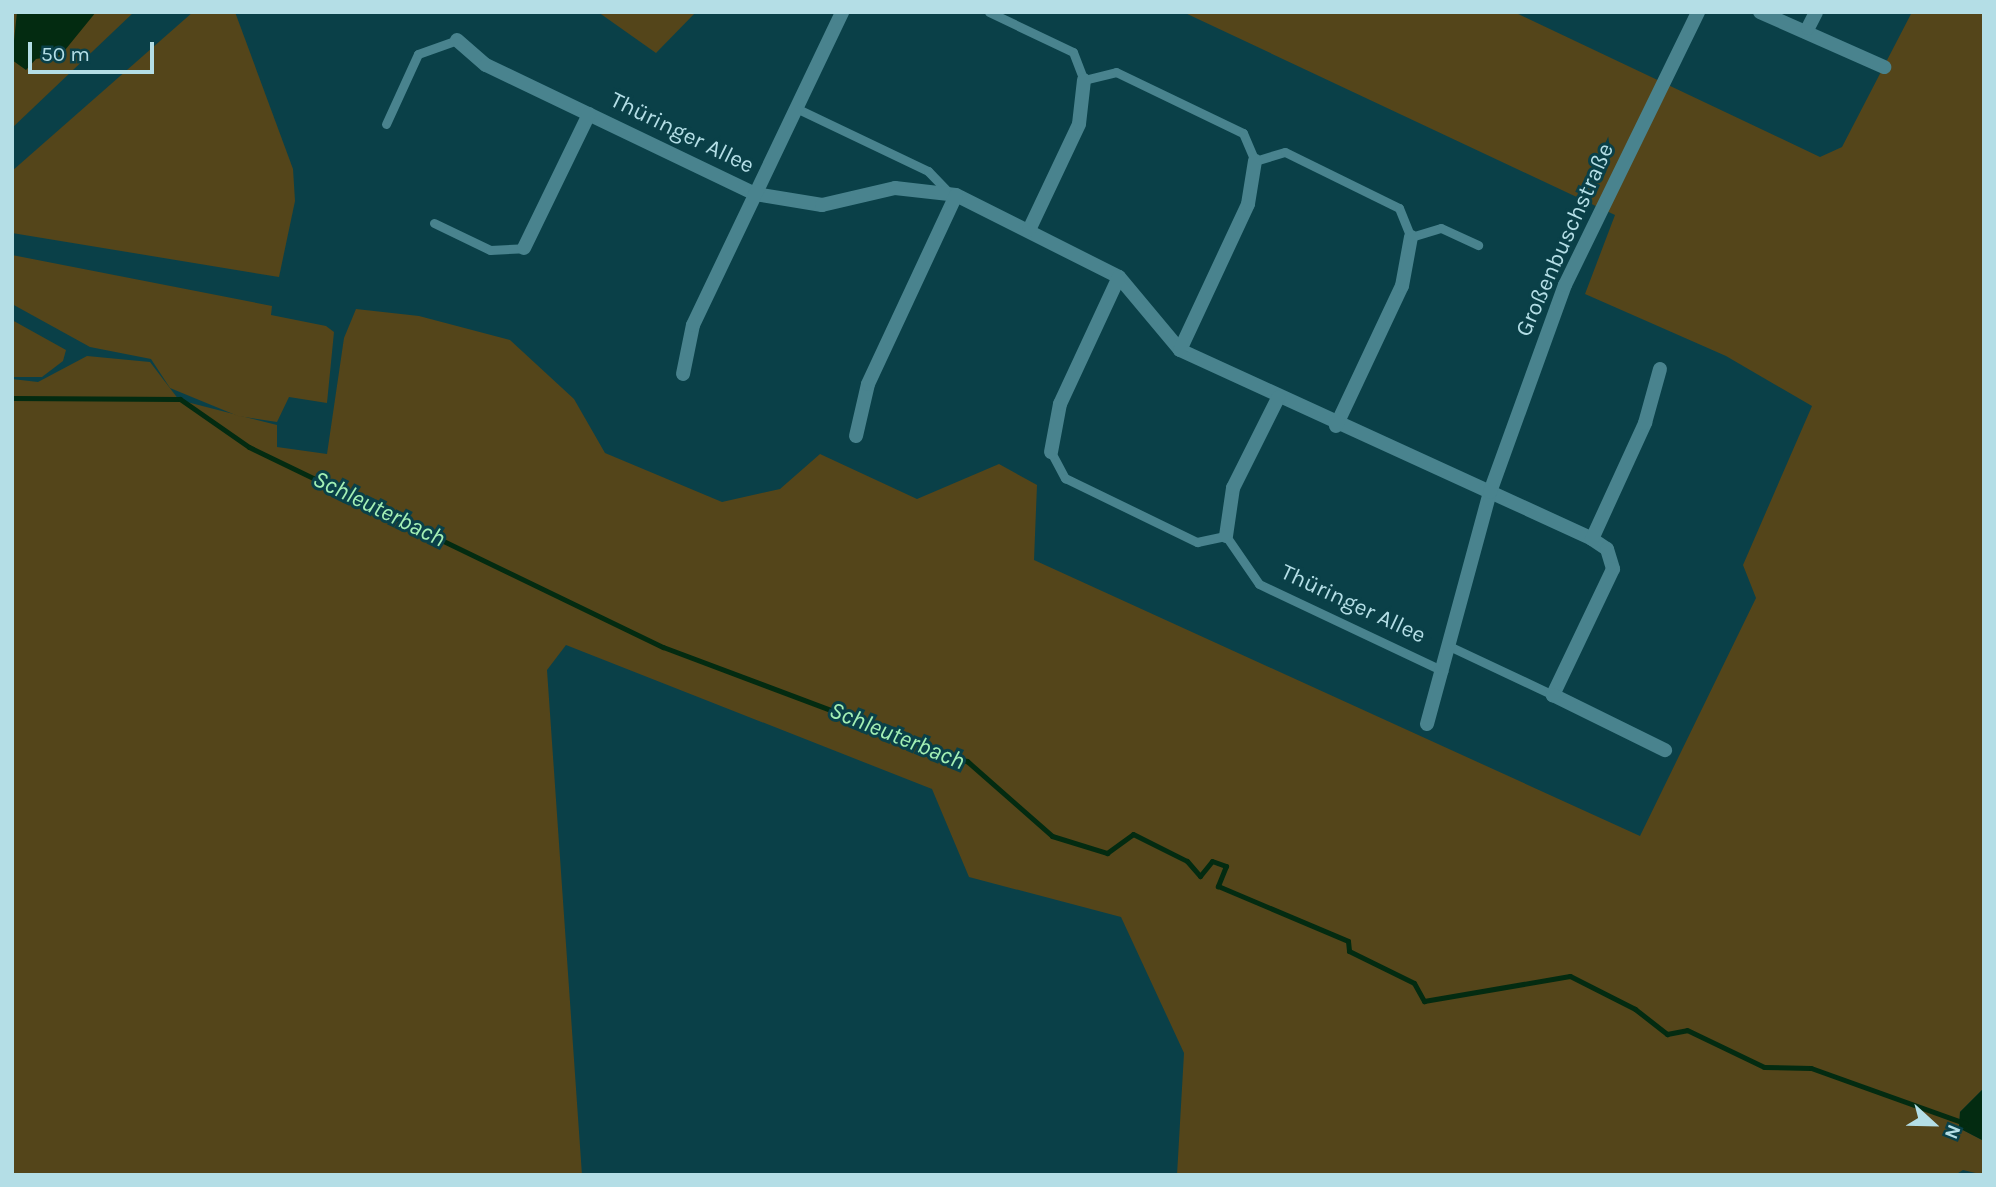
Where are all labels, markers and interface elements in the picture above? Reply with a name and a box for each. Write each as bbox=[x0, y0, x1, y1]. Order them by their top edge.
scale bar bbox=[32, 28, 158, 72]
text: 50 m bbox=[41, 42, 90, 66]
street label: Thüringer Allee bbox=[606, 86, 758, 180]
street label: Großenbuschstraße bbox=[1510, 139, 1620, 341]
water label: Schleuterbach bbox=[308, 465, 450, 553]
street label: Thüringer Allee bbox=[1276, 558, 1430, 650]
water label: Schleuterbach bbox=[825, 696, 969, 776]
north arrow bbox=[1898, 1089, 1968, 1159]
text: N bbox=[1940, 1121, 1965, 1142]

